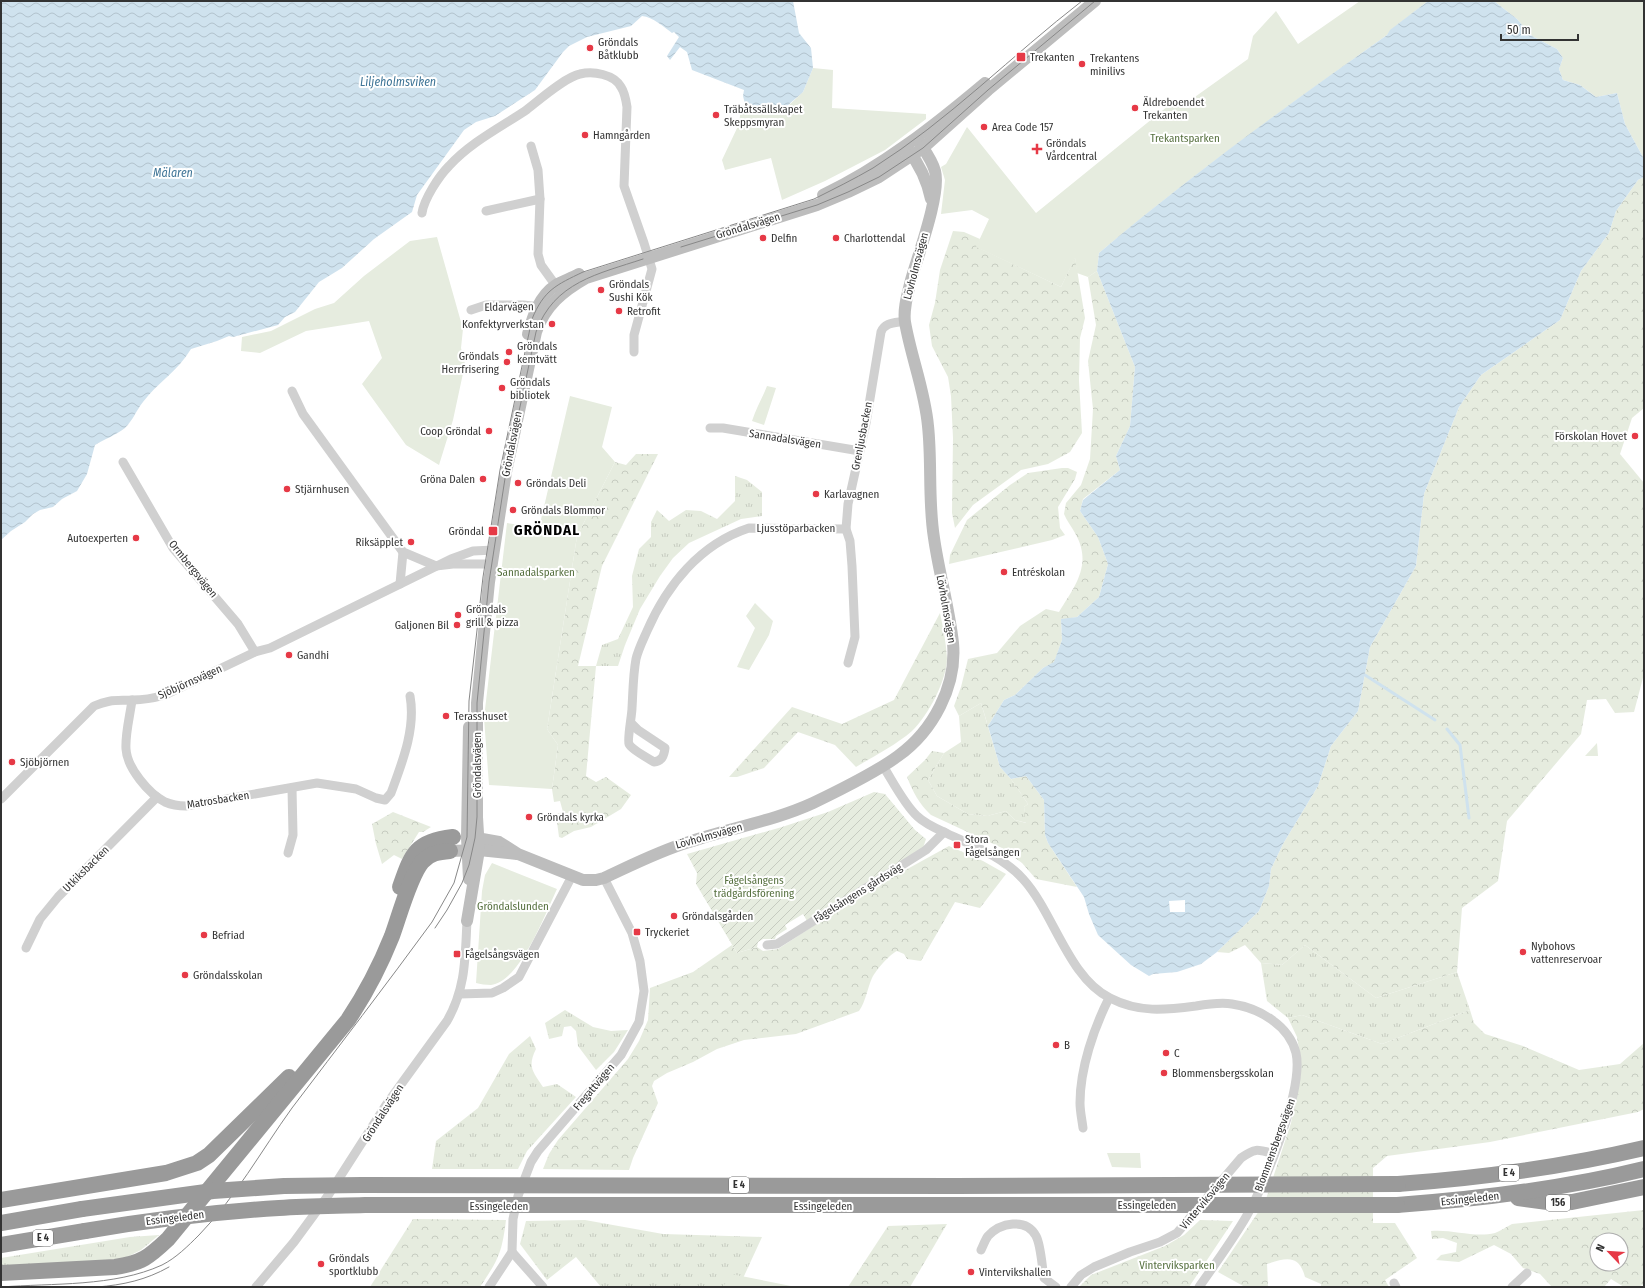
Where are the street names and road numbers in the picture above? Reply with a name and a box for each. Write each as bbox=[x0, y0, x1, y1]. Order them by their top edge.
street label: Gröndalsvägen bbox=[714, 210, 782, 242]
street label: Lövholmsvägen bbox=[901, 231, 931, 301]
street label: Eldarvägen bbox=[484, 300, 534, 314]
street label: Grenljusbacken bbox=[849, 401, 875, 471]
street label: Gröndalsvägen bbox=[499, 410, 525, 478]
street label: Sannadalsvägen bbox=[748, 427, 822, 451]
street label: Ljusstöparbacken bbox=[757, 522, 835, 535]
street label: Ormbergsvägen bbox=[166, 538, 220, 600]
street label: Lövholmsvägen bbox=[934, 574, 958, 644]
street label: Sjöbjörnsvägen bbox=[156, 662, 224, 702]
street label: Gröndalsvägen bbox=[471, 732, 484, 798]
street label: Matrosbacken bbox=[186, 789, 250, 811]
street label: Lövholmsvägen bbox=[674, 820, 744, 852]
street label: Utkiksbacken bbox=[60, 843, 112, 895]
street label: Fågelsångens gårdsväg bbox=[811, 860, 905, 925]
street label: Fregattvägen bbox=[571, 1061, 617, 1113]
street label: Gröndalsvägen bbox=[359, 1082, 407, 1144]
street label: Blommensbergsvägen bbox=[1252, 1097, 1298, 1193]
road number: E 4 bbox=[1499, 1165, 1519, 1181]
street label: Vinterviksvägen bbox=[1177, 1170, 1233, 1232]
road number: E 4 bbox=[729, 1177, 749, 1193]
street label: Essingeleden bbox=[1440, 1189, 1500, 1209]
road number: 156 bbox=[1546, 1195, 1570, 1211]
street label: Essingeleden bbox=[1118, 1199, 1176, 1212]
street label: Essingeleden bbox=[470, 1200, 528, 1213]
street label: Essingeleden bbox=[794, 1200, 852, 1213]
street label: Essingeleden bbox=[145, 1208, 205, 1228]
road number: E 4 bbox=[33, 1230, 53, 1246]

